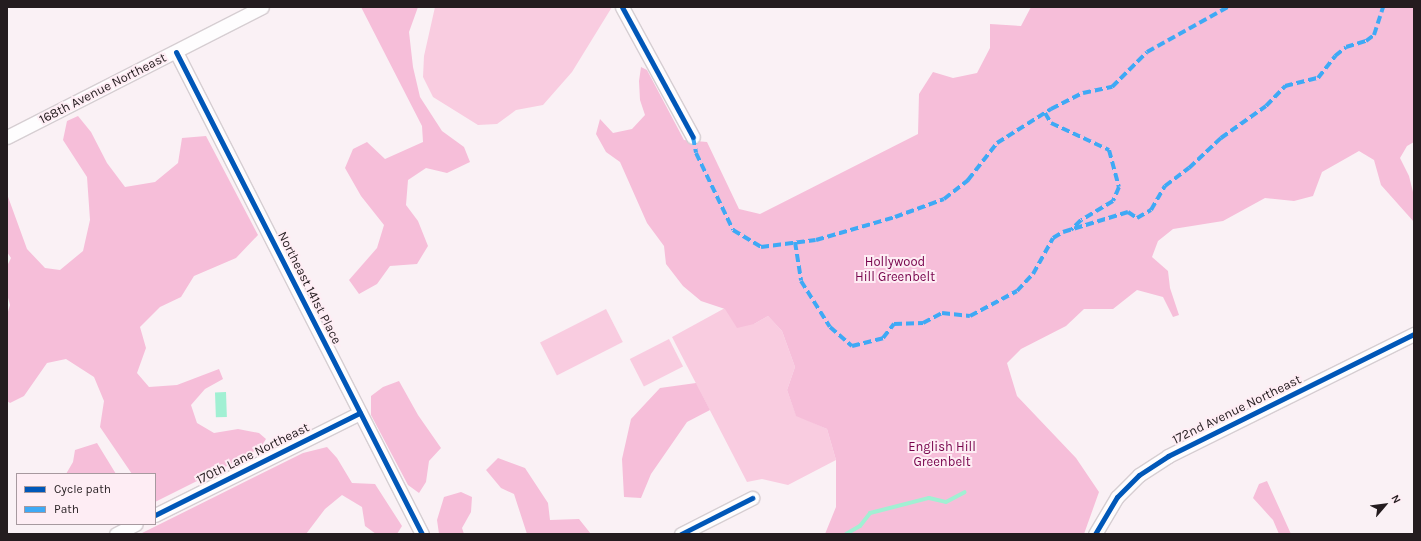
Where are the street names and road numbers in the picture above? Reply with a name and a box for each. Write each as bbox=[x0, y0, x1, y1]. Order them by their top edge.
street label: 168th Avenue Northeast bbox=[37, 50, 169, 128]
street label: Northeast 141st Place bbox=[274, 229, 344, 347]
street label: 172nd Avenue Northeast bbox=[1170, 372, 1304, 448]
street label: 170th Lane Northeast bbox=[194, 420, 312, 488]

